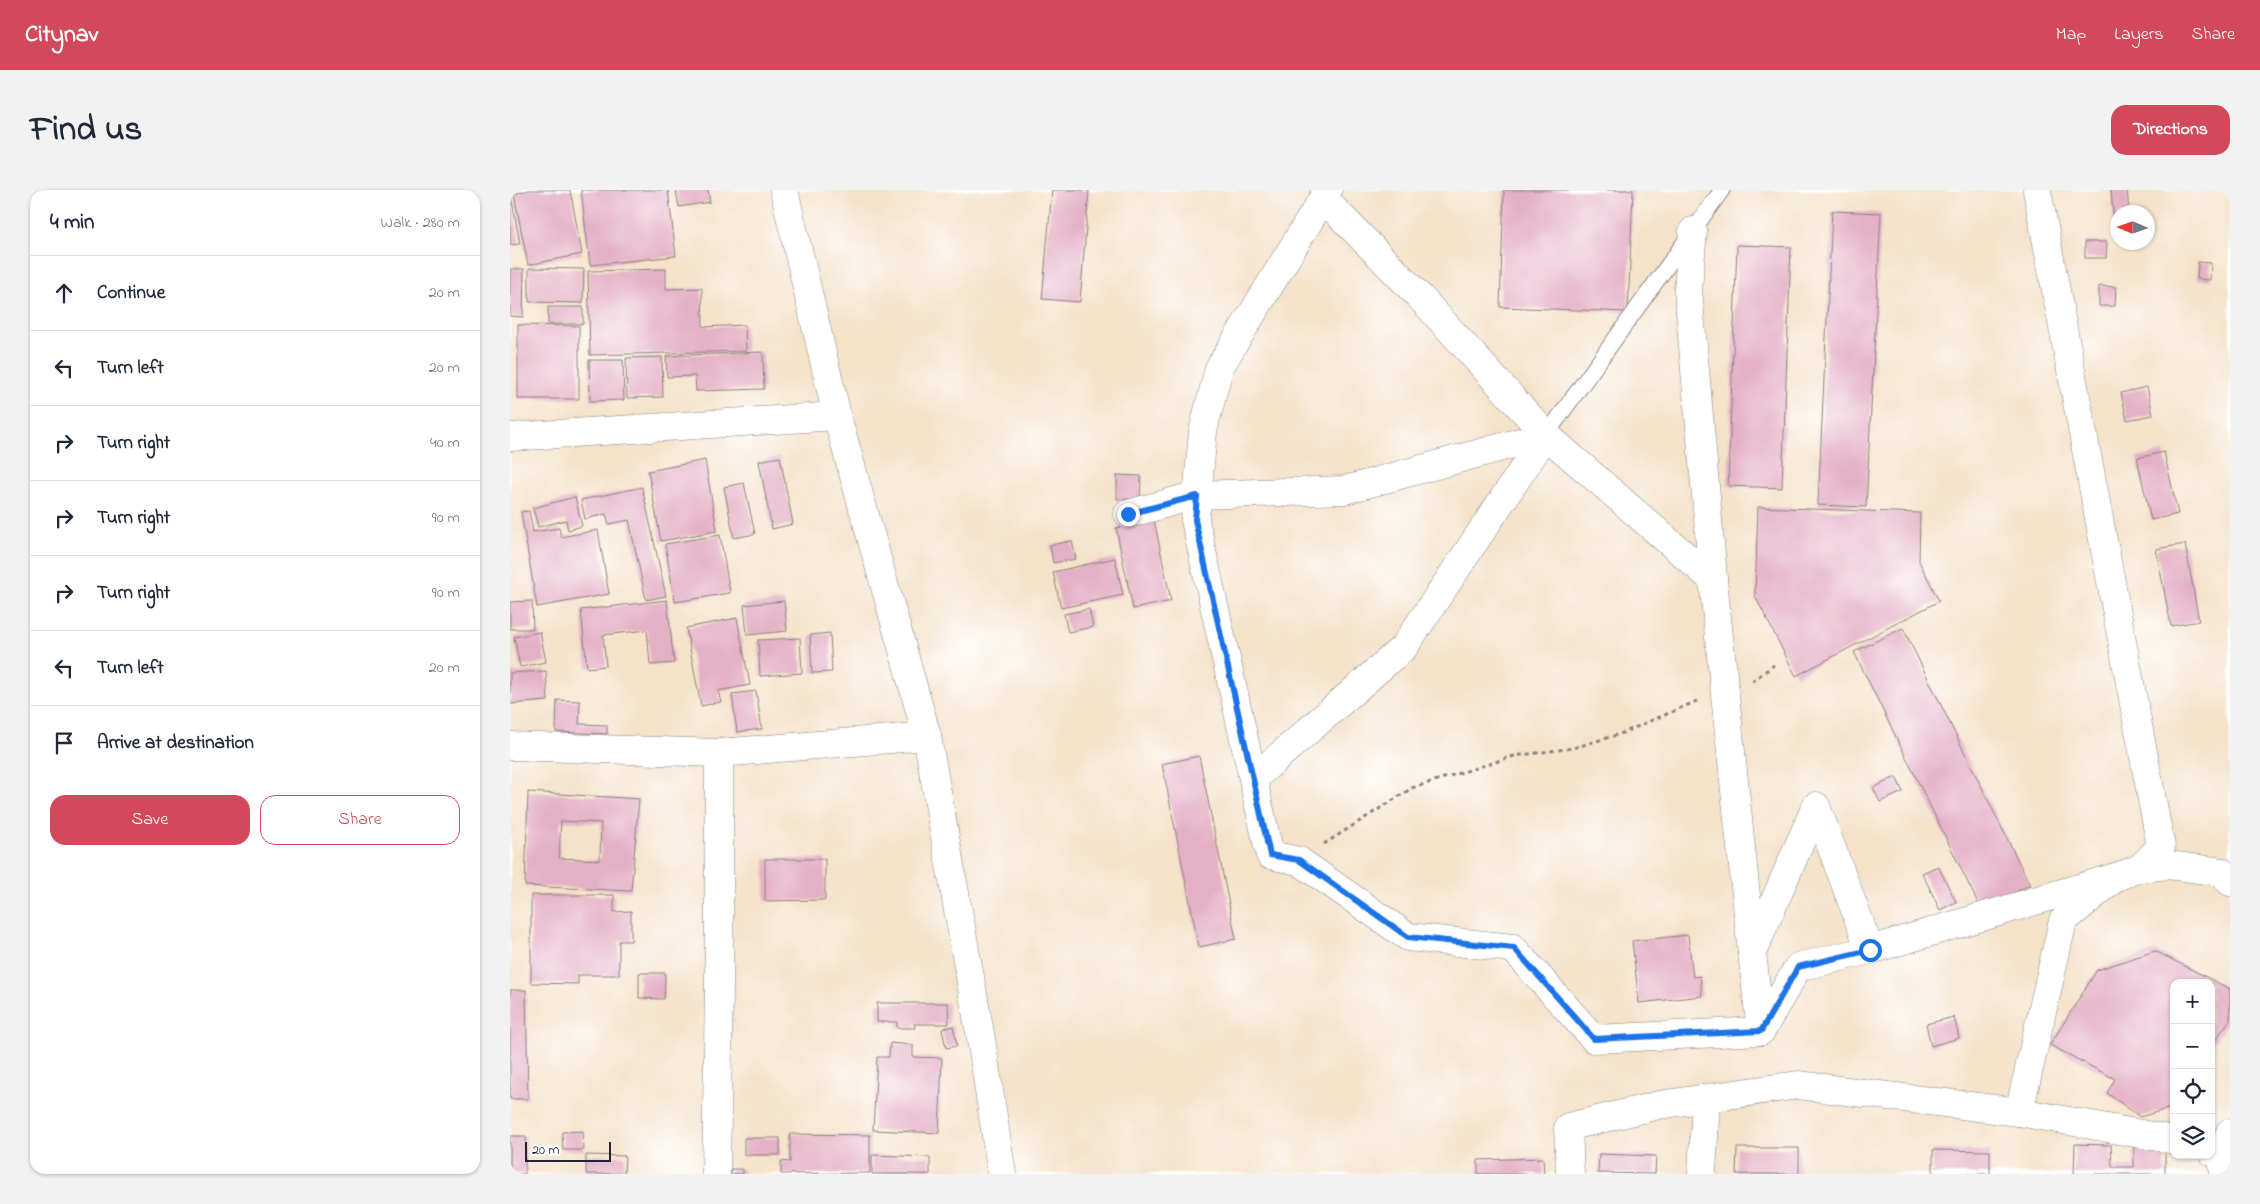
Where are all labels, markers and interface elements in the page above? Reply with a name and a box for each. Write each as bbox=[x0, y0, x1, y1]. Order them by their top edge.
text: Citynav bbox=[25, 18, 98, 53]
text: Map bbox=[2056, 22, 2086, 48]
text: Layers bbox=[2114, 22, 2164, 48]
text: Share bbox=[2192, 22, 2235, 48]
text: Find us bbox=[30, 105, 142, 156]
button: Directions bbox=[2111, 105, 2230, 155]
north arrow bbox=[2110, 205, 2155, 250]
text: 4 min bbox=[50, 208, 94, 238]
text: Walk · 280 m bbox=[381, 211, 460, 235]
icon: ahead bbox=[50, 279, 78, 307]
text: Continue bbox=[97, 280, 165, 307]
text: 20 m bbox=[429, 281, 460, 305]
icon: left bbox=[50, 354, 78, 382]
text: Turn left bbox=[97, 355, 164, 382]
text: 20 m bbox=[429, 356, 460, 380]
icon: right bbox=[50, 429, 78, 457]
text: Turn right bbox=[97, 430, 170, 457]
text: 40 m bbox=[430, 431, 460, 455]
route end bbox=[1117, 503, 1140, 526]
icon: right bbox=[50, 504, 78, 532]
text: Turn right bbox=[97, 505, 170, 532]
text: 90 m bbox=[432, 506, 460, 530]
icon: right bbox=[50, 579, 78, 607]
text: Turn right bbox=[97, 580, 170, 607]
text: 90 m bbox=[432, 581, 460, 605]
icon: left bbox=[50, 654, 78, 682]
text: Turn left bbox=[97, 655, 164, 682]
text: 20 m bbox=[429, 656, 460, 680]
icon: arrive bbox=[50, 729, 78, 757]
text: Arrive at destination bbox=[97, 730, 254, 757]
button: Save bbox=[50, 795, 250, 845]
button: Share bbox=[260, 795, 460, 845]
route start bbox=[1859, 939, 1882, 962]
map controls bbox=[2170, 979, 2215, 1159]
button: + bbox=[2170, 979, 2215, 1024]
button: − bbox=[2170, 1024, 2215, 1069]
button: locate bbox=[2170, 1069, 2215, 1114]
button: layers bbox=[2170, 1114, 2215, 1159]
scale bar bbox=[525, 1139, 611, 1162]
text: 20 m bbox=[532, 1140, 559, 1161]

